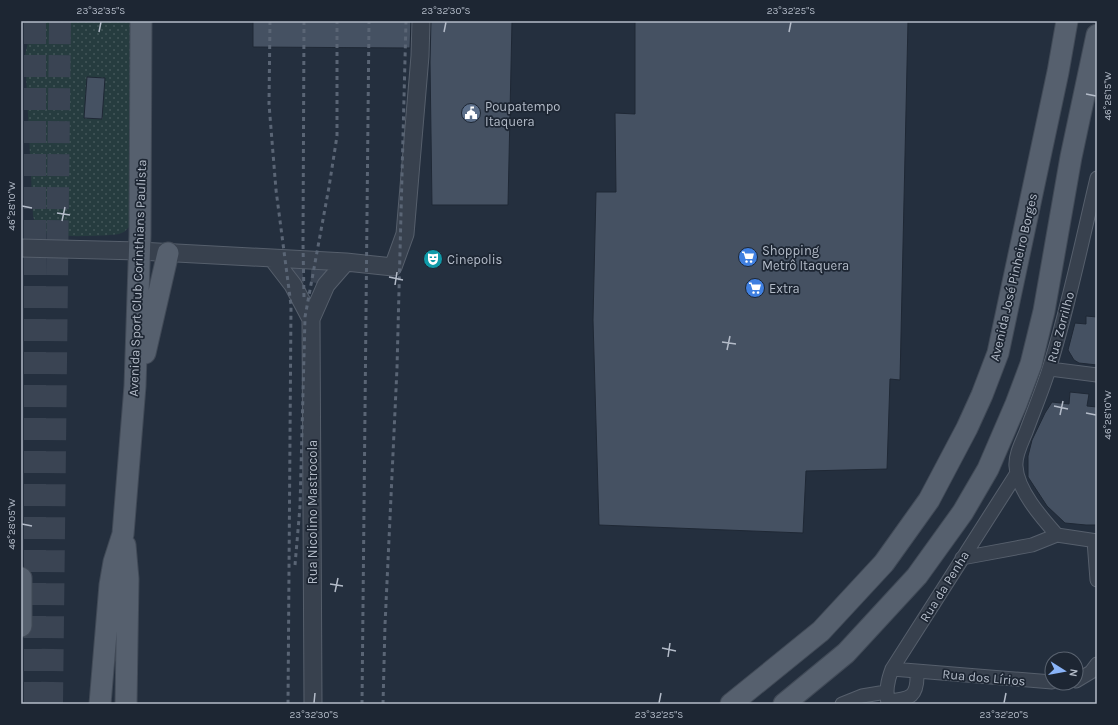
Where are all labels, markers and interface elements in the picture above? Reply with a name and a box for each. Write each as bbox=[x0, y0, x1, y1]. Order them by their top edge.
text: 23°32'35"S bbox=[77, 5, 125, 17]
text: 23°32'30"S bbox=[421, 5, 471, 17]
text: 23°32'25"S bbox=[767, 5, 815, 17]
text: 46°28'15"W bbox=[1102, 71, 1114, 120]
place label: Poupatempo Itaquera bbox=[485, 99, 560, 130]
public building icon: Poupatempo Itaquera bbox=[460, 102, 482, 124]
street label: Avenida Sport Club Corinthians Paulista bbox=[126, 159, 149, 397]
text: 46°28'10"W bbox=[6, 181, 18, 231]
street label: Avenida José Pinheiro Borges bbox=[987, 192, 1040, 362]
place label: Shopping Metrô Itaquera bbox=[762, 243, 849, 274]
supermarket icon: Shopping Metrô Itaquera bbox=[737, 246, 759, 268]
theatre icon: Cinepolis bbox=[422, 248, 444, 270]
place label: Cinepolis bbox=[447, 252, 503, 267]
supermarket icon: Extra bbox=[744, 277, 766, 299]
place label: Extra bbox=[769, 281, 800, 296]
street label: Rua Zorrilho bbox=[1044, 290, 1077, 364]
text: 46°28'10"W bbox=[1102, 390, 1114, 440]
street label: Rua Nicolino Mastrocola bbox=[305, 440, 320, 584]
text: 46°28'05"W bbox=[6, 498, 18, 550]
street label: Rua da Penha bbox=[917, 548, 972, 624]
north arrow bbox=[1044, 651, 1084, 691]
street label: Rua dos Lírios bbox=[942, 666, 1026, 689]
text: N bbox=[1066, 668, 1080, 678]
text: 23°32'30"S bbox=[289, 709, 339, 721]
text: 23°32'25"S bbox=[635, 709, 683, 721]
text: 23°32'20"S bbox=[980, 709, 1028, 721]

